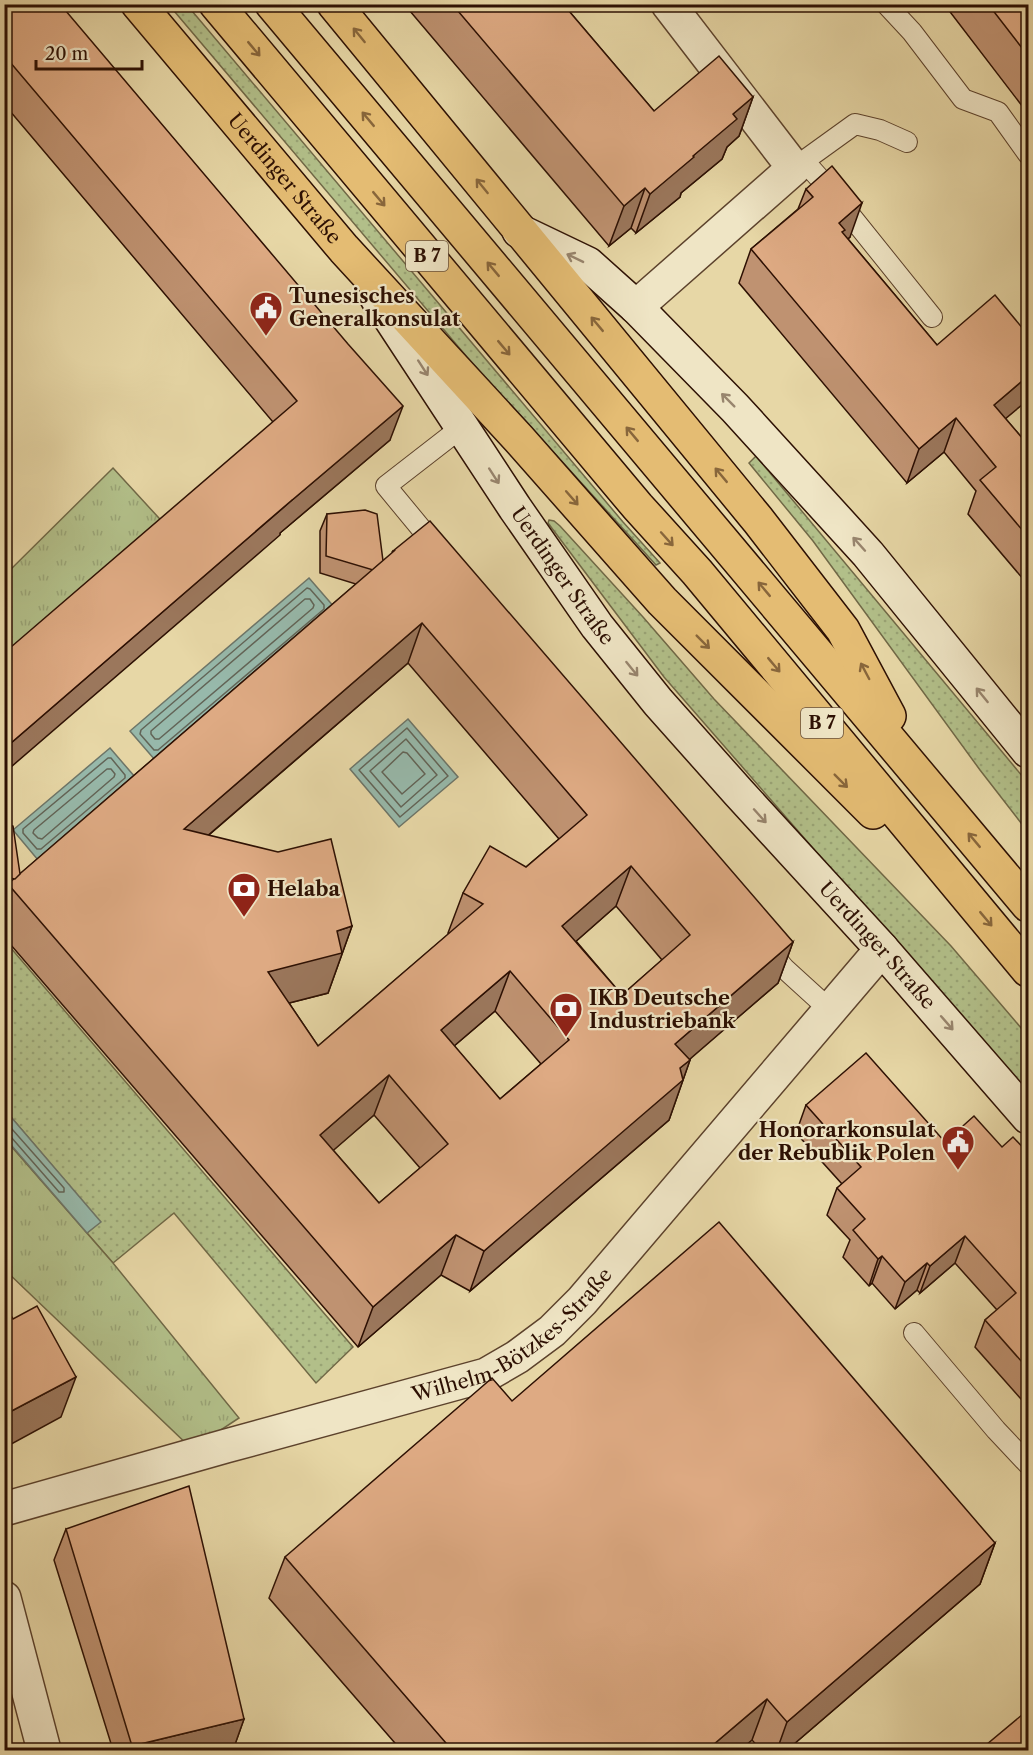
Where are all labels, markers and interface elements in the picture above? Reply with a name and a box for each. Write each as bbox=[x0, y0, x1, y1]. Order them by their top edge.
one-way arrow bbox=[352, 27, 365, 43]
scale bar bbox=[36, 33, 142, 71]
one-way arrow bbox=[247, 41, 260, 57]
text: 20 m bbox=[45, 43, 89, 65]
street label: Uerdinger Straße bbox=[223, 108, 346, 249]
one-way arrow bbox=[361, 112, 375, 127]
one-way arrow bbox=[476, 178, 489, 194]
one-way arrow bbox=[372, 191, 386, 206]
road number: B 7 bbox=[406, 241, 448, 271]
one-way arrow bbox=[566, 251, 584, 263]
one-way arrow bbox=[486, 262, 500, 277]
place label: Tunesisches Generalkonsulat bbox=[289, 284, 460, 331]
public building icon: Tunesisches Generalkonsulat bbox=[248, 290, 284, 337]
one-way arrow bbox=[590, 317, 603, 333]
one-way arrow bbox=[498, 340, 511, 356]
one-way arrow bbox=[417, 359, 429, 376]
one-way arrow bbox=[720, 392, 735, 407]
one-way arrow bbox=[625, 427, 639, 442]
one-way arrow bbox=[488, 467, 500, 484]
one-way arrow bbox=[714, 468, 728, 483]
one-way arrow bbox=[565, 491, 579, 506]
street label: Uerdinger Straße bbox=[506, 502, 619, 650]
one-way arrow bbox=[660, 531, 674, 546]
one-way arrow bbox=[852, 537, 866, 552]
one-way arrow bbox=[757, 581, 770, 597]
one-way arrow bbox=[696, 635, 711, 650]
one-way arrow bbox=[768, 657, 781, 673]
one-way arrow bbox=[625, 661, 638, 677]
one-way arrow bbox=[859, 663, 870, 681]
one-way arrow bbox=[976, 687, 989, 703]
road number: B 7 bbox=[801, 708, 843, 738]
one-way arrow bbox=[833, 773, 848, 788]
one-way arrow bbox=[753, 808, 767, 823]
one-way arrow bbox=[967, 833, 981, 848]
bank icon: Helaba bbox=[226, 871, 262, 918]
street label: Uerdinger Straße bbox=[814, 876, 941, 1014]
place label: Helaba bbox=[267, 877, 340, 901]
one-way arrow bbox=[979, 911, 992, 927]
place label: IKB Deutsche Industriebank bbox=[589, 986, 736, 1033]
bank icon: IKB Deutsche Industriebank bbox=[548, 991, 584, 1038]
one-way arrow bbox=[940, 1015, 954, 1030]
place label: Honorarkonsulat der Rebublik Polen bbox=[738, 1118, 935, 1165]
public building icon: Honorarkonsulat der Rebublik Polen bbox=[940, 1124, 976, 1171]
street label: Wilhelm-Bötzkes-Straße bbox=[408, 1263, 617, 1407]

